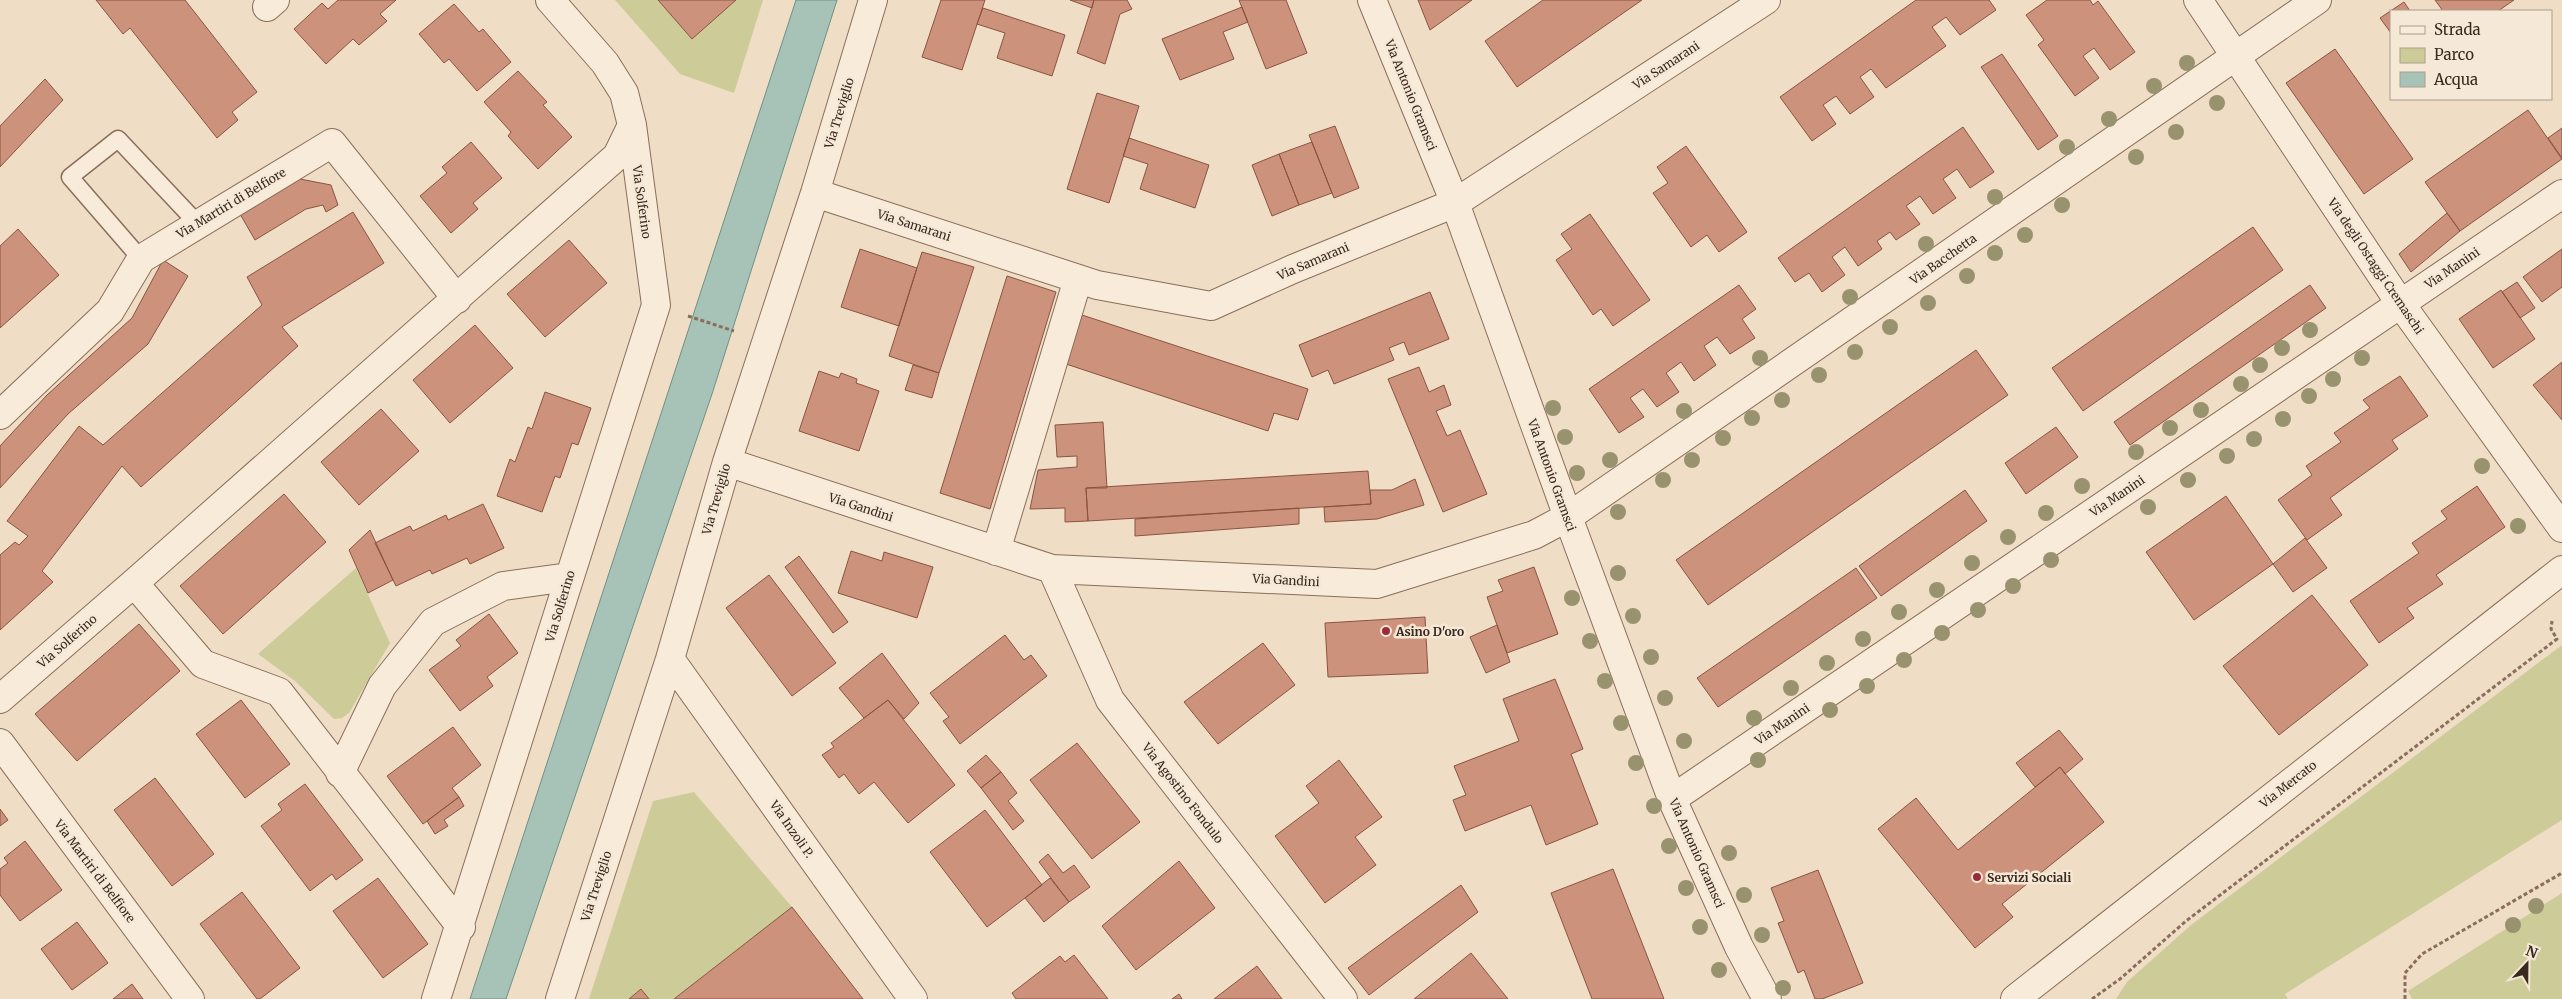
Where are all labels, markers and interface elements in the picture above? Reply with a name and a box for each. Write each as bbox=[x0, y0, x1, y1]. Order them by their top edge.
legend bbox=[2390, 10, 2552, 100]
text: Strada bbox=[2434, 20, 2481, 39]
street label: Via Antonio Gramsci bbox=[1382, 36, 1440, 153]
street label: Via Samarani bbox=[1629, 38, 1702, 93]
text: Parco bbox=[2434, 45, 2474, 64]
text: Acqua bbox=[2433, 70, 2478, 89]
street label: Via Treviglio bbox=[821, 76, 857, 151]
street label: Via Solferino bbox=[629, 163, 655, 240]
street label: Via Martiri di Belfiore bbox=[173, 164, 288, 242]
street label: Via degli Ostaggi Cremaschi bbox=[2324, 194, 2427, 337]
street label: Via Samarani bbox=[874, 206, 953, 244]
street label: Via Bacchetta bbox=[1906, 230, 1980, 288]
street label: Via Samarani bbox=[1274, 239, 1351, 283]
street label: Via Manini bbox=[2421, 244, 2482, 292]
street label: Via Antonio Gramsci bbox=[1524, 416, 1579, 533]
street label: Via Treviglio bbox=[698, 462, 733, 537]
street label: Via Manini bbox=[2086, 472, 2147, 520]
street label: Via Gandini bbox=[826, 489, 895, 525]
street label: Via Solferino bbox=[542, 568, 578, 644]
street label: Via Gandini bbox=[1251, 571, 1320, 589]
street label: Via Solferino bbox=[33, 611, 100, 672]
place label: Asino D'oro bbox=[1395, 624, 1464, 639]
marker: Asino D'oro bbox=[1380, 625, 1392, 637]
street label: Via Manini bbox=[1751, 700, 1812, 748]
street label: Via Agostino Fondulo bbox=[1139, 739, 1227, 846]
street label: Via Mercato bbox=[2256, 757, 2319, 811]
street label: Via Antonio Gramsci bbox=[1666, 795, 1728, 910]
street label: Via Inzoli P. bbox=[766, 797, 817, 860]
street label: Via Martiri di Belfiore bbox=[51, 816, 139, 925]
street label: Via Treviglio bbox=[577, 849, 614, 924]
place label: Servizi Sociali bbox=[1987, 870, 2071, 885]
marker: Servizi Sociali bbox=[1971, 871, 1983, 883]
north arrow bbox=[2502, 939, 2552, 989]
text: N bbox=[2523, 942, 2540, 962]

